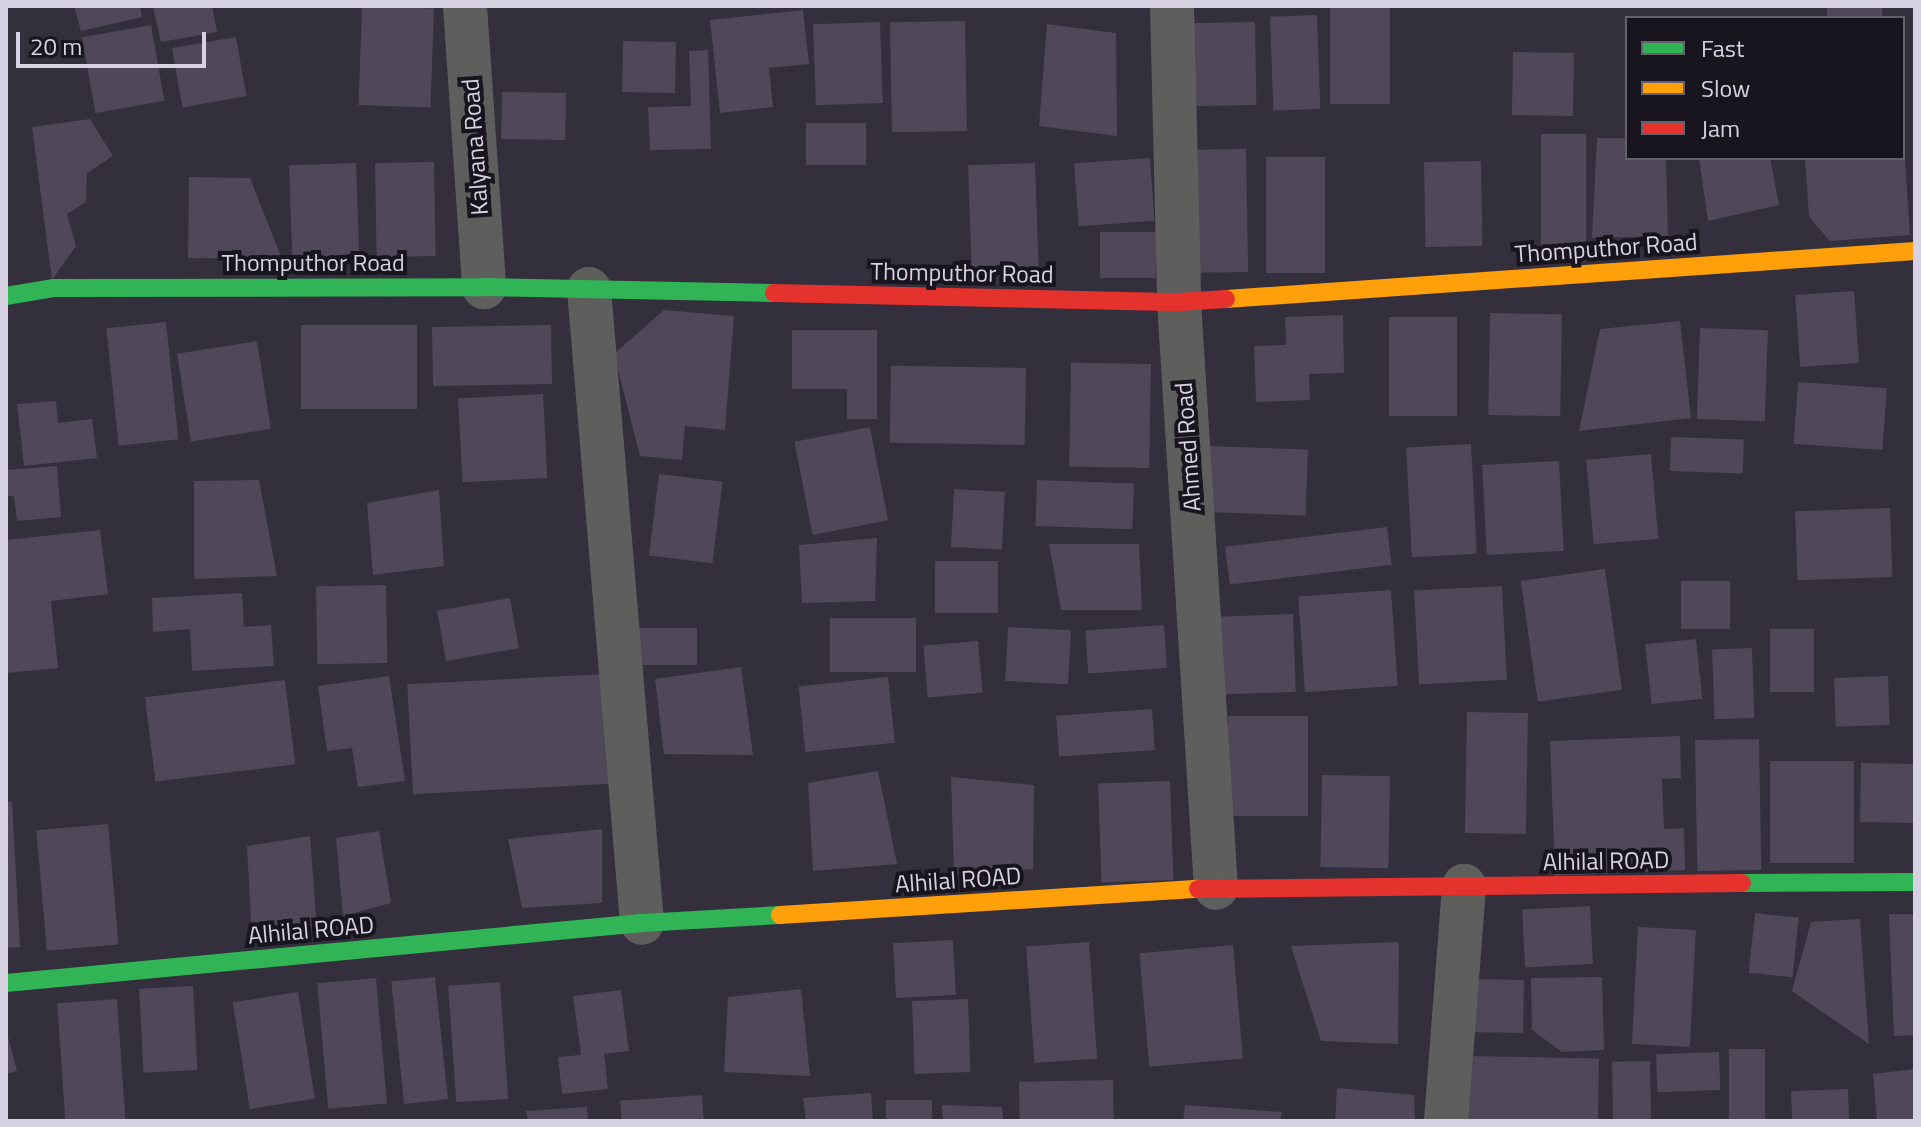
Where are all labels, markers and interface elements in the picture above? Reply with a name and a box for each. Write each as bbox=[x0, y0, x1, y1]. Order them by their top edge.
scale bar bbox=[20, 16, 210, 66]
legend bbox=[1625, 16, 1905, 160]
text: 20 m bbox=[30, 28, 82, 64]
text: Fast bbox=[1701, 30, 1744, 66]
text: Slow bbox=[1701, 70, 1750, 106]
street label: Kalyana Road bbox=[456, 78, 494, 216]
text: Jam bbox=[1701, 110, 1740, 146]
street label: Thomputhor Road bbox=[1514, 227, 1698, 269]
street label: Thomputhor Road bbox=[221, 249, 405, 277]
street label: Thomputhor Road bbox=[870, 257, 1054, 289]
street label: Ahmed Road bbox=[1169, 381, 1207, 513]
street label: Alhilal ROAD bbox=[1543, 845, 1669, 877]
street label: Alhilal ROAD bbox=[894, 861, 1022, 899]
street label: Alhilal ROAD bbox=[247, 910, 375, 950]

